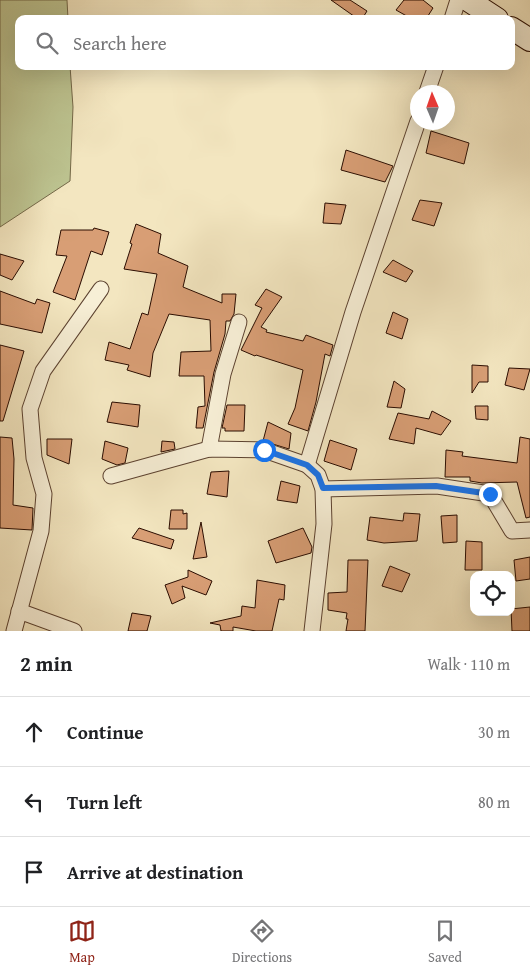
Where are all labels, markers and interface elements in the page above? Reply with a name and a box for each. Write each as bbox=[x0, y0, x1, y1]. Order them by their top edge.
search box bbox=[15, 15, 515, 70]
icon: search bbox=[33, 29, 61, 57]
text: Search here bbox=[73, 29, 167, 57]
north arrow bbox=[410, 85, 455, 130]
route start bbox=[253, 439, 276, 462]
route end bbox=[479, 483, 502, 506]
map controls bbox=[470, 571, 515, 616]
button: locate bbox=[470, 571, 515, 616]
text: 2 min bbox=[20, 648, 72, 679]
text: Walk · 110 m bbox=[427, 652, 510, 676]
icon: ahead bbox=[20, 718, 48, 746]
text: Continue bbox=[67, 718, 144, 746]
text: 30 m bbox=[478, 720, 510, 744]
icon: left bbox=[20, 788, 48, 816]
text: Turn left bbox=[67, 788, 142, 816]
text: 80 m bbox=[478, 790, 510, 814]
icon: arrive bbox=[20, 858, 48, 886]
text: Arrive at destination bbox=[67, 858, 243, 886]
tab: Map bbox=[68, 917, 96, 967]
tab: Directions bbox=[232, 917, 292, 967]
tab: Saved bbox=[428, 917, 462, 967]

